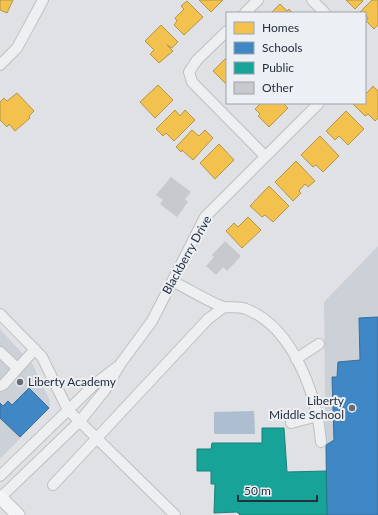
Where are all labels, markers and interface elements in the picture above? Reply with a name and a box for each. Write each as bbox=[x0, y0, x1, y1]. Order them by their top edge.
legend bbox=[226, 12, 366, 104]
text: Homes bbox=[262, 20, 299, 35]
text: Schools bbox=[262, 40, 303, 55]
text: Public bbox=[262, 60, 294, 75]
text: Other bbox=[262, 80, 294, 95]
street label: Blackberry Drive bbox=[159, 213, 214, 297]
place label: Liberty Academy bbox=[28, 374, 117, 389]
marker: Liberty Academy bbox=[15, 377, 25, 387]
place label: Liberty Middle School bbox=[269, 393, 345, 422]
marker: Liberty Middle School bbox=[347, 403, 357, 413]
scale bar bbox=[238, 477, 317, 503]
text: 50 m bbox=[244, 483, 271, 498]

